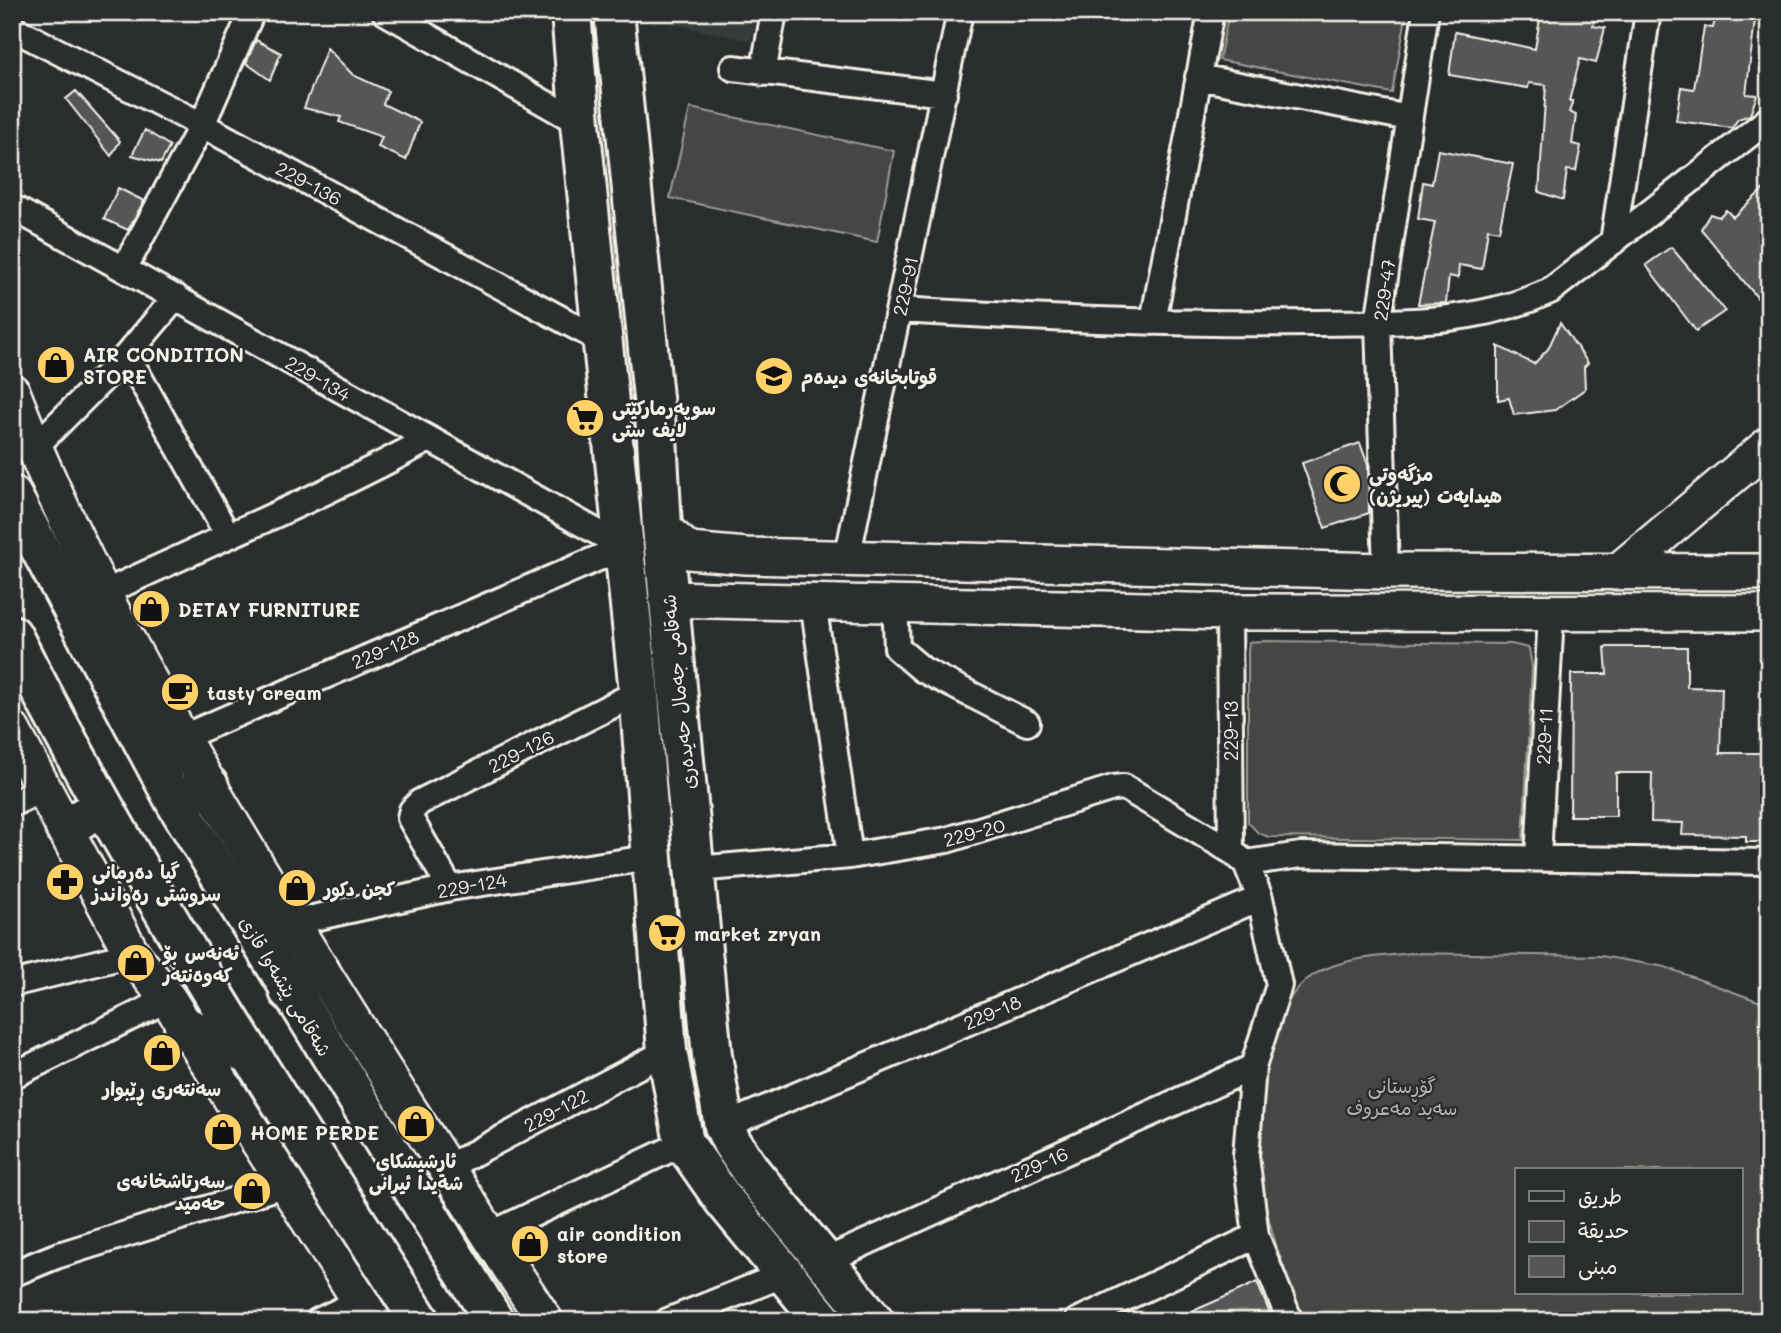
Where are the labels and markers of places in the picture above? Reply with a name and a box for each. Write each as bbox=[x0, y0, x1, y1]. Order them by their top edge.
place label: AIR CONDITION STORE bbox=[83, 342, 244, 389]
shop icon: AIR CONDITION STORE bbox=[35, 344, 77, 386]
school or university icon: قوتابخانەی دیدەم bbox=[753, 355, 795, 397]
place label: قوتابخانەی دیدەم bbox=[801, 364, 937, 392]
place label: سوپەرمارکێتی لایف ستی bbox=[612, 395, 716, 443]
supermarket icon: سوپەرمارکێتی لایف ستی bbox=[564, 397, 606, 439]
place label: مزگه‌وتی هیدایه‌ت (پیریژن) bbox=[1369, 461, 1502, 509]
mosque icon: مزگه‌وتی هیدایه‌ت (پیریژن) bbox=[1321, 463, 1363, 505]
shop icon: DETAY FURNITURE bbox=[130, 588, 172, 630]
place label: DETAY FURNITURE bbox=[178, 597, 360, 622]
cafe icon: tasty cream bbox=[159, 671, 201, 713]
place label: tasty cream bbox=[207, 680, 322, 705]
place label: گیا دەرمانی سروشتی رەواندز bbox=[90, 859, 221, 908]
pharmacy icon: گیا دەرمانی سروشتی رەواندز bbox=[44, 861, 86, 903]
shop icon: كجن دكور bbox=[276, 867, 318, 909]
place label: كجن دكور bbox=[322, 876, 396, 903]
supermarket icon: market zryan bbox=[646, 912, 688, 954]
place label: market zryan bbox=[694, 921, 821, 946]
place label: ئەنەس بۆ کەوەنتەر bbox=[161, 940, 240, 987]
shop icon: ئەنەس بۆ کەوەنتەر bbox=[115, 942, 157, 984]
shop icon: سەنتەری ڕێبوار bbox=[141, 1032, 183, 1074]
place label: سەنتەری ڕێبوار bbox=[101, 1076, 221, 1106]
shop icon: ئارشيشكاى شةيدا ئيرانى bbox=[395, 1103, 437, 1145]
shop icon: HOME PERDE bbox=[202, 1111, 244, 1153]
place label: HOME PERDE bbox=[250, 1120, 379, 1145]
place label: ئارشيشكاى شةيدا ئيرانى bbox=[369, 1148, 463, 1196]
place label: سەرتاشخانەی حەمید bbox=[116, 1168, 225, 1215]
shop icon: سەرتاشخانەی حەمید bbox=[231, 1170, 273, 1212]
place label: air condition store bbox=[557, 1221, 681, 1268]
shop icon: air condition store bbox=[509, 1223, 551, 1265]

